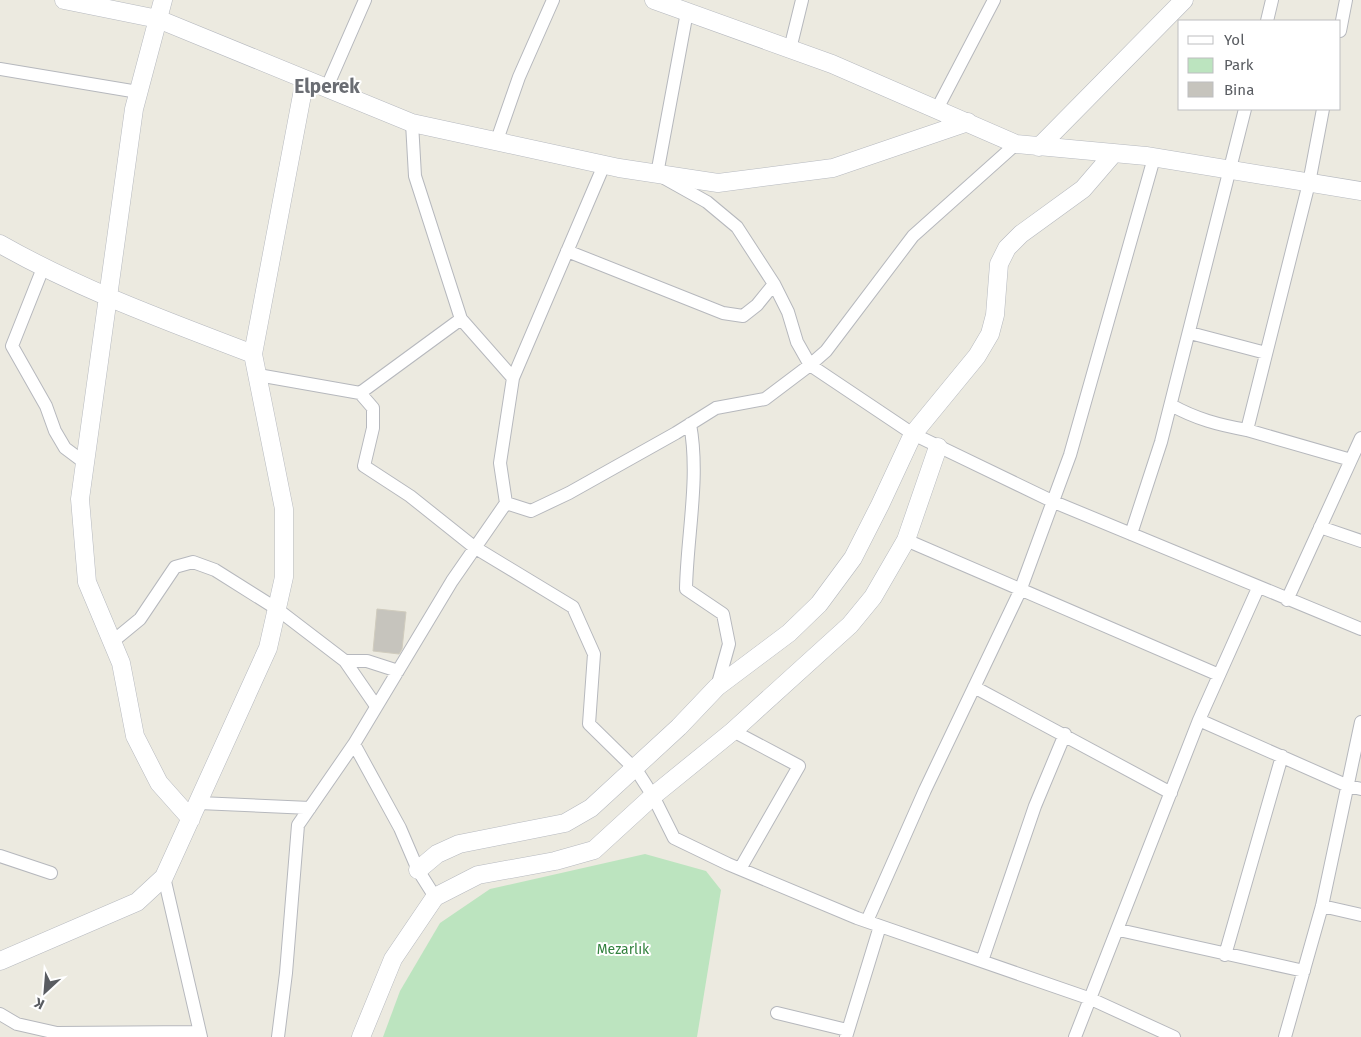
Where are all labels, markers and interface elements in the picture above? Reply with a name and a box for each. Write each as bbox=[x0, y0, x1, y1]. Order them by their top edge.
legend bbox=[1178, 20, 1341, 110]
text: Yol bbox=[1224, 31, 1245, 49]
text: Park bbox=[1224, 56, 1254, 74]
district label: Elperek bbox=[294, 75, 360, 98]
text: Bina bbox=[1224, 81, 1254, 99]
park label: Mezarlık bbox=[597, 941, 650, 958]
north arrow bbox=[20, 967, 70, 1017]
text: K bbox=[31, 993, 47, 1013]

